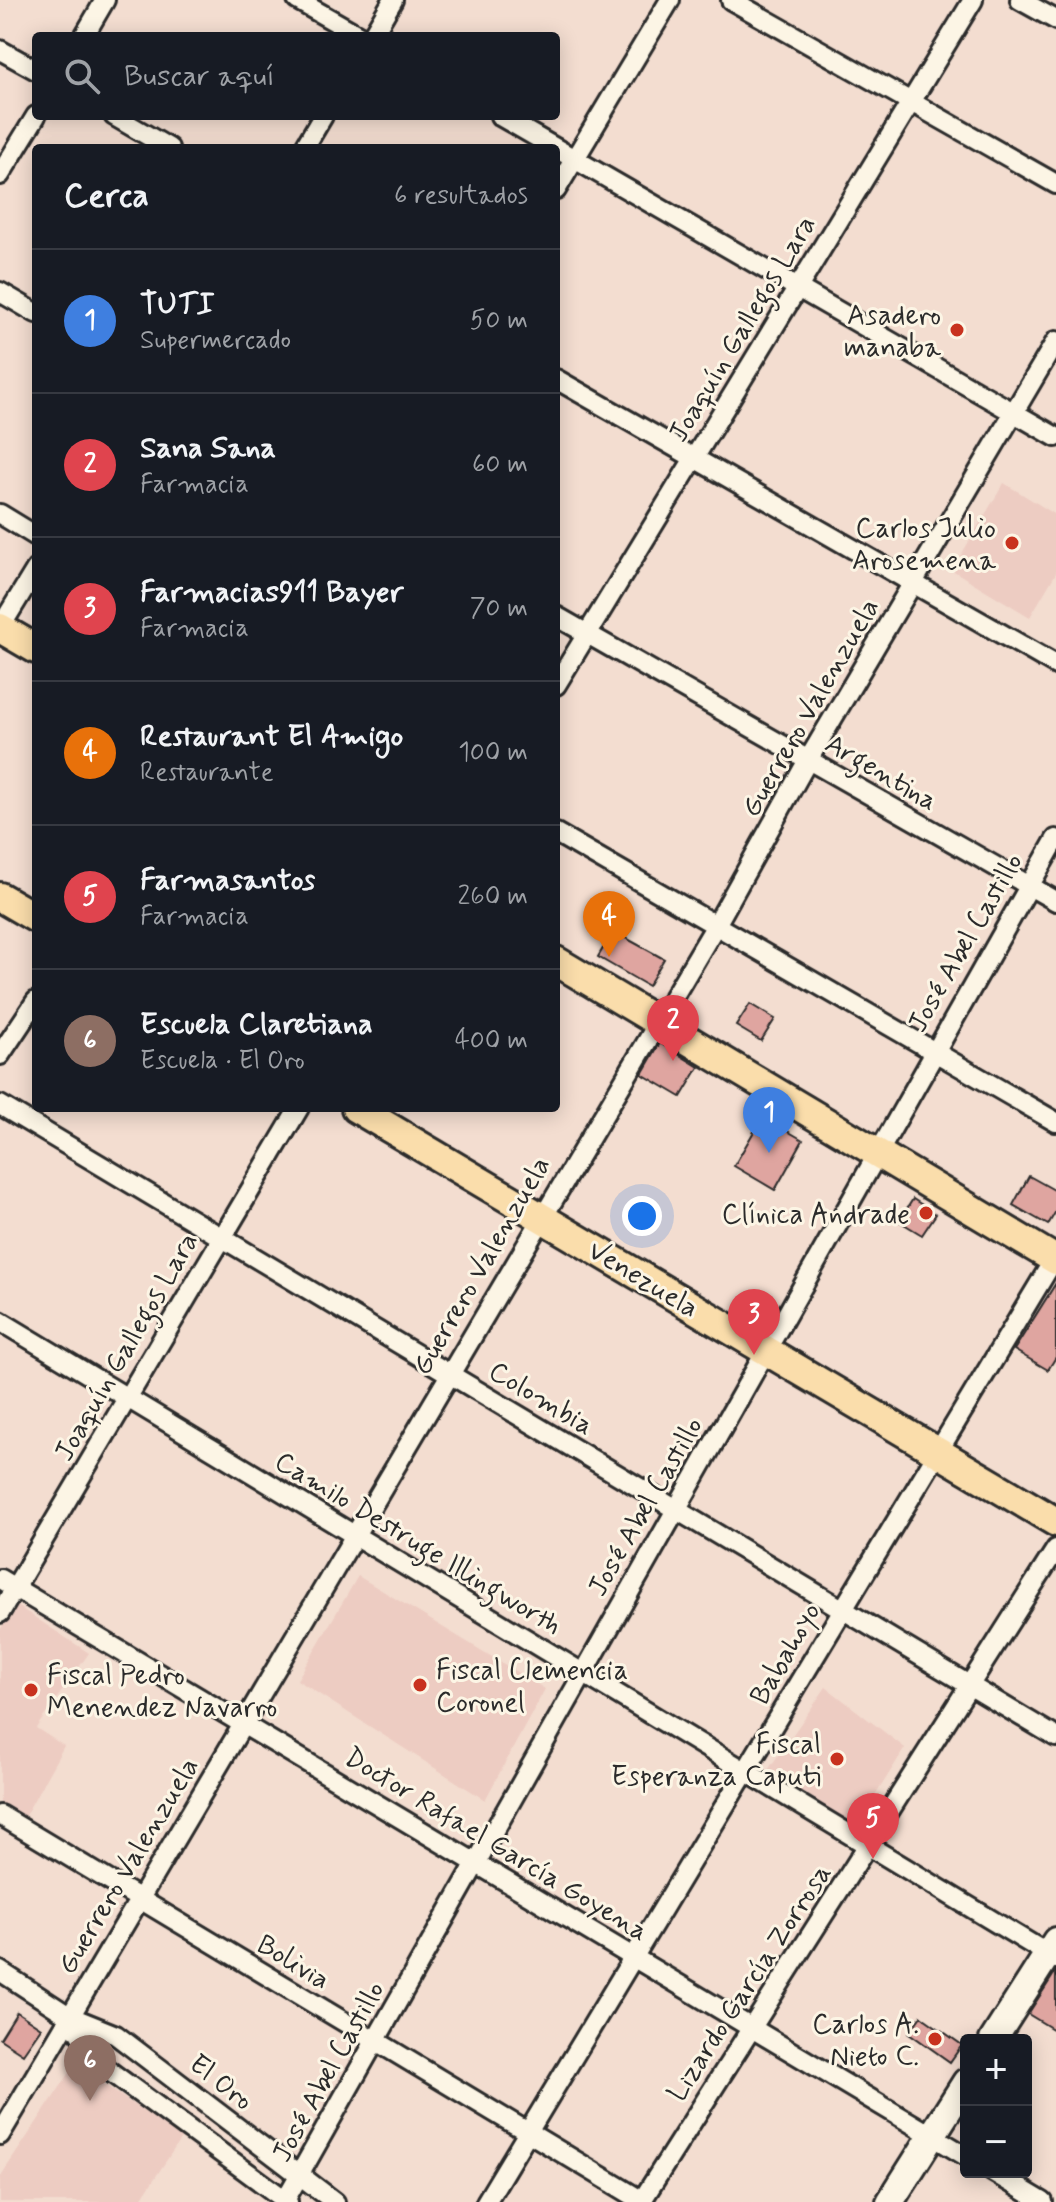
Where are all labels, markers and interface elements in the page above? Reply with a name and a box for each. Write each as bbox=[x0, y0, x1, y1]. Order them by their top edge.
search box bbox=[32, 32, 560, 120]
icon: search bbox=[60, 54, 104, 98]
text: Buscar aquí bbox=[124, 57, 275, 96]
text: Cerca bbox=[64, 174, 149, 219]
text: 6 resultados bbox=[394, 179, 528, 213]
street label: Joaquín Gallegos Lara bbox=[661, 209, 828, 451]
text: TUTI bbox=[140, 285, 215, 324]
place label: Asadero manaba bbox=[844, 298, 941, 367]
text: 1 bbox=[84, 304, 96, 338]
text: 50 m bbox=[470, 304, 528, 338]
marker: Asadero manaba bbox=[948, 321, 966, 339]
text: Supermercado bbox=[140, 324, 291, 358]
text: Sana Sana bbox=[140, 429, 276, 468]
text: 2 bbox=[84, 448, 96, 482]
text: 60 m bbox=[472, 448, 528, 482]
text: Farmacia bbox=[140, 468, 249, 502]
place label: Carlos Julio Arosemena bbox=[852, 511, 996, 580]
marker: Carlos Julio Arosemena bbox=[1003, 534, 1021, 552]
text: Farmacias911 Bayer bbox=[140, 573, 404, 612]
text: 3 bbox=[84, 592, 96, 626]
text: 70 m bbox=[470, 592, 528, 626]
street label: Guerrero Valenzuela bbox=[733, 592, 889, 824]
text: Farmacia bbox=[140, 612, 249, 646]
text: Restaurant El Amigo bbox=[140, 717, 403, 756]
street label: Argentina bbox=[816, 726, 944, 823]
text: 4 bbox=[82, 736, 98, 770]
text: 100 m bbox=[458, 736, 528, 770]
text: Restaurante bbox=[140, 756, 274, 790]
street label: José Abel Castillo bbox=[900, 847, 1032, 1040]
text: Farmasantos bbox=[140, 861, 315, 900]
text: 5 bbox=[82, 880, 98, 914]
text: 260 m bbox=[458, 880, 528, 914]
pin: 4 bbox=[583, 891, 635, 957]
text: Farmacia bbox=[140, 900, 249, 934]
pin: 2 bbox=[647, 995, 699, 1061]
text: Escuela Claretiana bbox=[140, 1005, 373, 1044]
text: 6 bbox=[83, 1024, 97, 1058]
text: 400 m bbox=[455, 1024, 528, 1058]
text: Escuela · El Oro bbox=[140, 1044, 305, 1078]
pin: 1 bbox=[743, 1087, 795, 1153]
street label: Guerrero Valenzuela bbox=[404, 1150, 560, 1382]
your location bbox=[622, 1196, 662, 1236]
place label: Clínica Andrade bbox=[722, 1197, 910, 1234]
marker: Clínica Andrade bbox=[917, 1204, 935, 1222]
street label: Joaquín Gallegos Lara bbox=[47, 1226, 210, 1470]
street label: Venezuela bbox=[581, 1233, 705, 1328]
pin: 3 bbox=[728, 1289, 780, 1355]
street label: Colombia bbox=[481, 1353, 600, 1445]
street label: José Abel Castillo bbox=[580, 1411, 712, 1604]
street label: Camilo Destruge Illingworth bbox=[266, 1444, 568, 1647]
street label: Babahoyo bbox=[742, 1596, 830, 1712]
place label: Fiscal Clemencia Coronel bbox=[436, 1653, 628, 1722]
place label: Fiscal Pedro Menendez Navarro bbox=[47, 1658, 277, 1727]
marker: Fiscal Clemencia Coronel bbox=[411, 1676, 429, 1694]
marker: Fiscal Pedro Menendez Navarro bbox=[22, 1681, 40, 1699]
place label: Fiscal Esperanza Caputi bbox=[611, 1727, 821, 1796]
street label: Doctor Rafael García Goyena bbox=[337, 1740, 655, 1951]
marker: Fiscal Esperanza Caputi bbox=[828, 1750, 846, 1768]
street label: Guerrero Valenzuela bbox=[50, 1751, 209, 1982]
pin: 5 bbox=[847, 1793, 899, 1859]
street label: Lizardo García Zorrosa bbox=[659, 1858, 841, 2109]
street label: Bolivia bbox=[249, 1927, 336, 1999]
street label: José Abel Castillo bbox=[264, 1975, 394, 2169]
place label: Carlos A. Nieto C. bbox=[812, 2007, 919, 2076]
marker: Carlos A. Nieto C. bbox=[926, 2030, 944, 2048]
map controls bbox=[960, 2034, 1032, 2178]
button: + bbox=[960, 2034, 1032, 2106]
pin: 6 bbox=[64, 2035, 116, 2101]
street label: El Oro bbox=[181, 2046, 260, 2120]
button: − bbox=[960, 2106, 1032, 2178]

